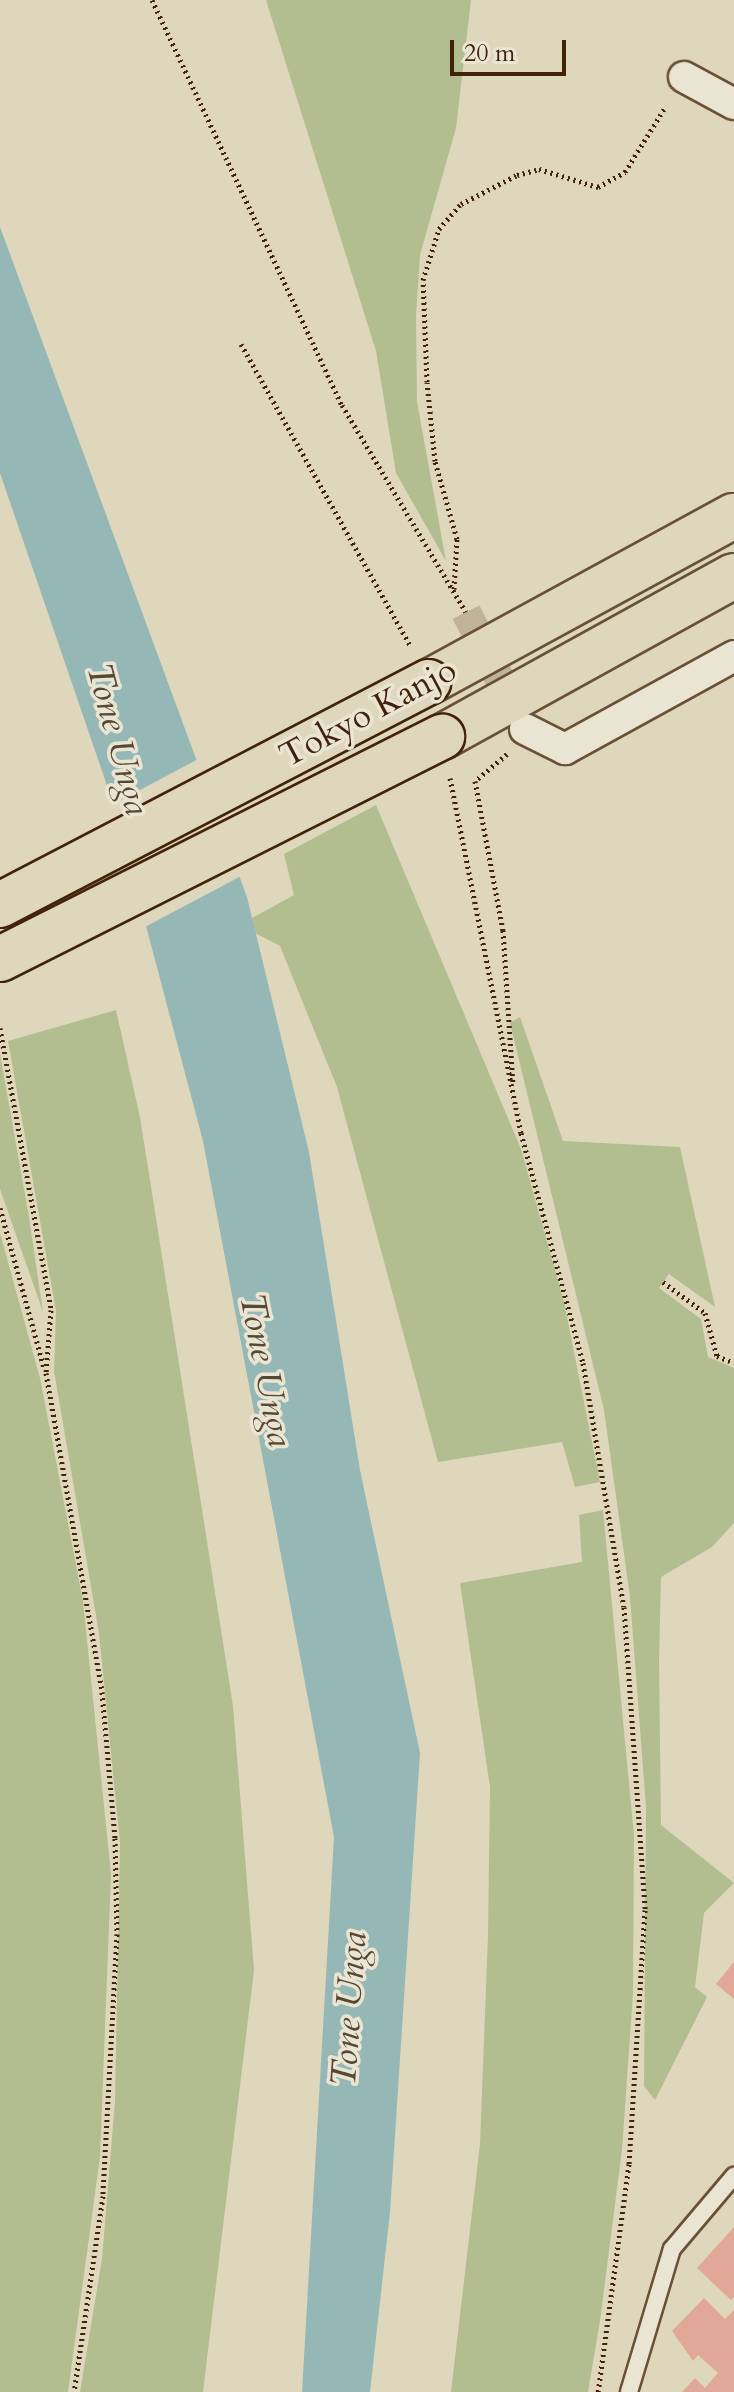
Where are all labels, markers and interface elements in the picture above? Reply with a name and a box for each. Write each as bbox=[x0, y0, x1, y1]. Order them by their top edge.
scale bar bbox=[454, 24, 570, 74]
text: 20 m bbox=[464, 37, 515, 70]
street label: Tokyo Kanjo bbox=[273, 649, 463, 777]
water label: Tone Unga bbox=[77, 658, 159, 820]
water label: Tone Unga bbox=[230, 1290, 302, 1450]
water label: Tone Unga bbox=[322, 1930, 376, 2088]

